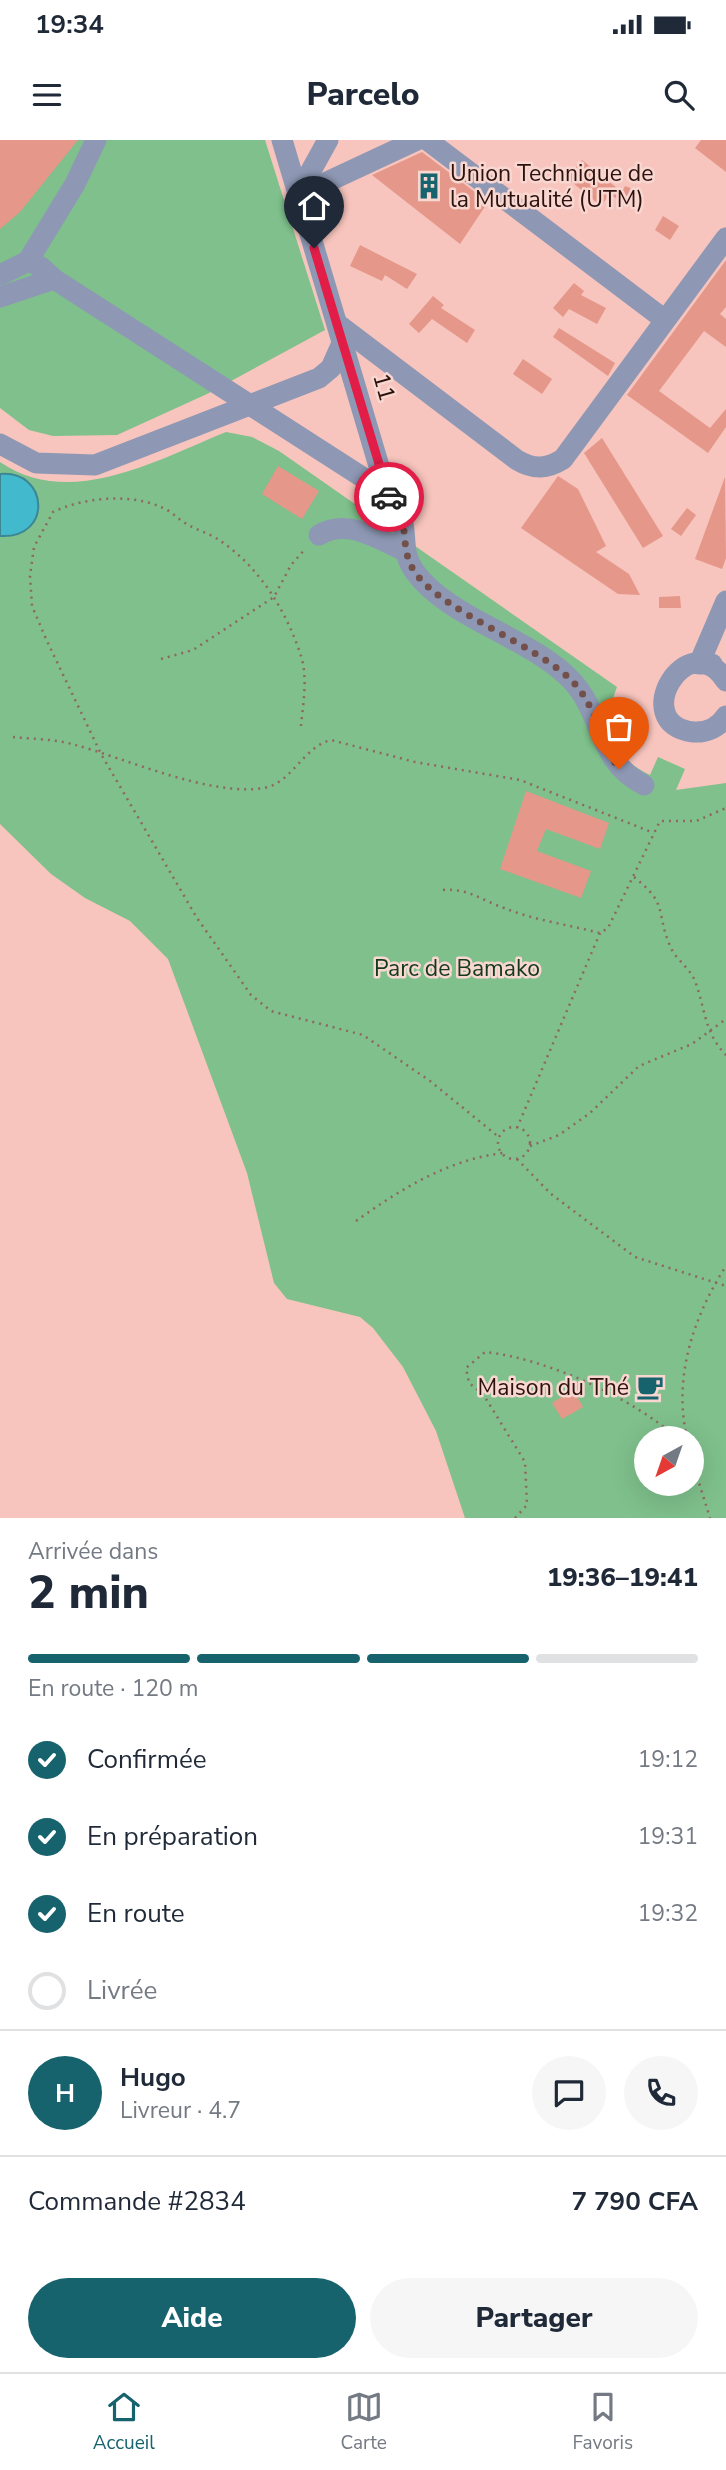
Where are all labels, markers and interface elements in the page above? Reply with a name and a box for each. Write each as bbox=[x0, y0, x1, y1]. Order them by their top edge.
text: 19:34 bbox=[35, 7, 104, 42]
text: Parcelo bbox=[306, 73, 420, 116]
icon: menu bbox=[28, 76, 66, 114]
icon: search bbox=[660, 76, 698, 114]
place label: Union Technique de la Mutualité (UTM) bbox=[450, 158, 653, 215]
building icon: Union Technique de la Mutualité (UTM) bbox=[414, 171, 444, 201]
pin bbox=[284, 176, 344, 248]
icon: home bbox=[295, 187, 333, 225]
street label: 11 bbox=[365, 369, 403, 405]
courier bbox=[354, 462, 424, 532]
icon: car bbox=[370, 478, 408, 516]
pin bbox=[589, 697, 649, 769]
icon: bag bbox=[600, 708, 638, 746]
park label: Parc de Bamako bbox=[374, 953, 540, 984]
place label: Maison du Thé bbox=[478, 1372, 629, 1403]
cafe icon: Maison du Thé bbox=[635, 1372, 665, 1402]
north arrow bbox=[634, 1426, 704, 1496]
map controls bbox=[634, 1426, 704, 1496]
text: Arrivée dans bbox=[28, 1536, 158, 1567]
text: 19:36–19:41 bbox=[547, 1560, 698, 1595]
text: 2 min bbox=[28, 1561, 149, 1624]
text: En route · 120 m bbox=[28, 1673, 198, 1704]
icon: check bbox=[28, 1741, 66, 1779]
text: Confirmée bbox=[87, 1742, 207, 1777]
text: 19:12 bbox=[638, 1744, 698, 1775]
icon: check bbox=[28, 1818, 66, 1856]
text: En préparation bbox=[87, 1819, 258, 1854]
text: 19:31 bbox=[638, 1821, 698, 1852]
icon: check bbox=[28, 1895, 66, 1933]
text: En route bbox=[87, 1896, 185, 1931]
text: 19:32 bbox=[638, 1898, 698, 1929]
text: Livrée bbox=[87, 1973, 157, 2008]
button: chat bbox=[532, 2056, 606, 2130]
button: phone bbox=[624, 2056, 698, 2130]
text: Hugo bbox=[120, 2060, 186, 2095]
text: H bbox=[55, 2076, 75, 2111]
text: Livreur · 4.7 bbox=[120, 2095, 241, 2126]
text: Commande #2834 bbox=[28, 2184, 246, 2219]
text: 7 790 CFA bbox=[571, 2184, 698, 2219]
button: Aide bbox=[28, 2278, 356, 2358]
button: Partager bbox=[370, 2278, 698, 2358]
tab: Accueil bbox=[93, 2388, 155, 2456]
tab: Carte bbox=[340, 2388, 387, 2456]
tab: Favoris bbox=[573, 2388, 633, 2456]

